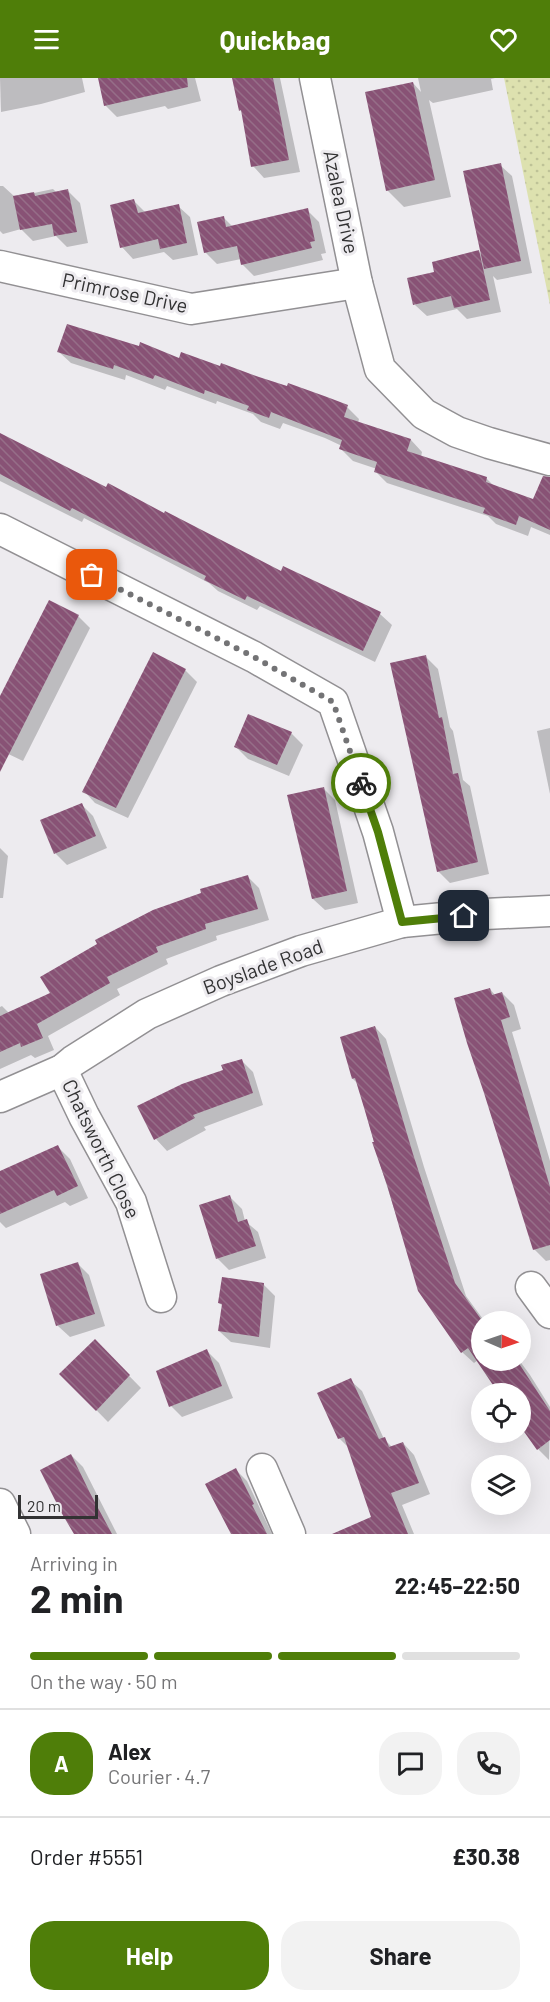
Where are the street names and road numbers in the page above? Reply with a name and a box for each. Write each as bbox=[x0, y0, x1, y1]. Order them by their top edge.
street label: Azalea Drive bbox=[319, 148, 365, 256]
street label: Primrose Drive bbox=[60, 267, 190, 317]
street label: Boyslade Road bbox=[199, 933, 326, 999]
street label: Chatsworth Close bbox=[58, 1075, 146, 1222]

